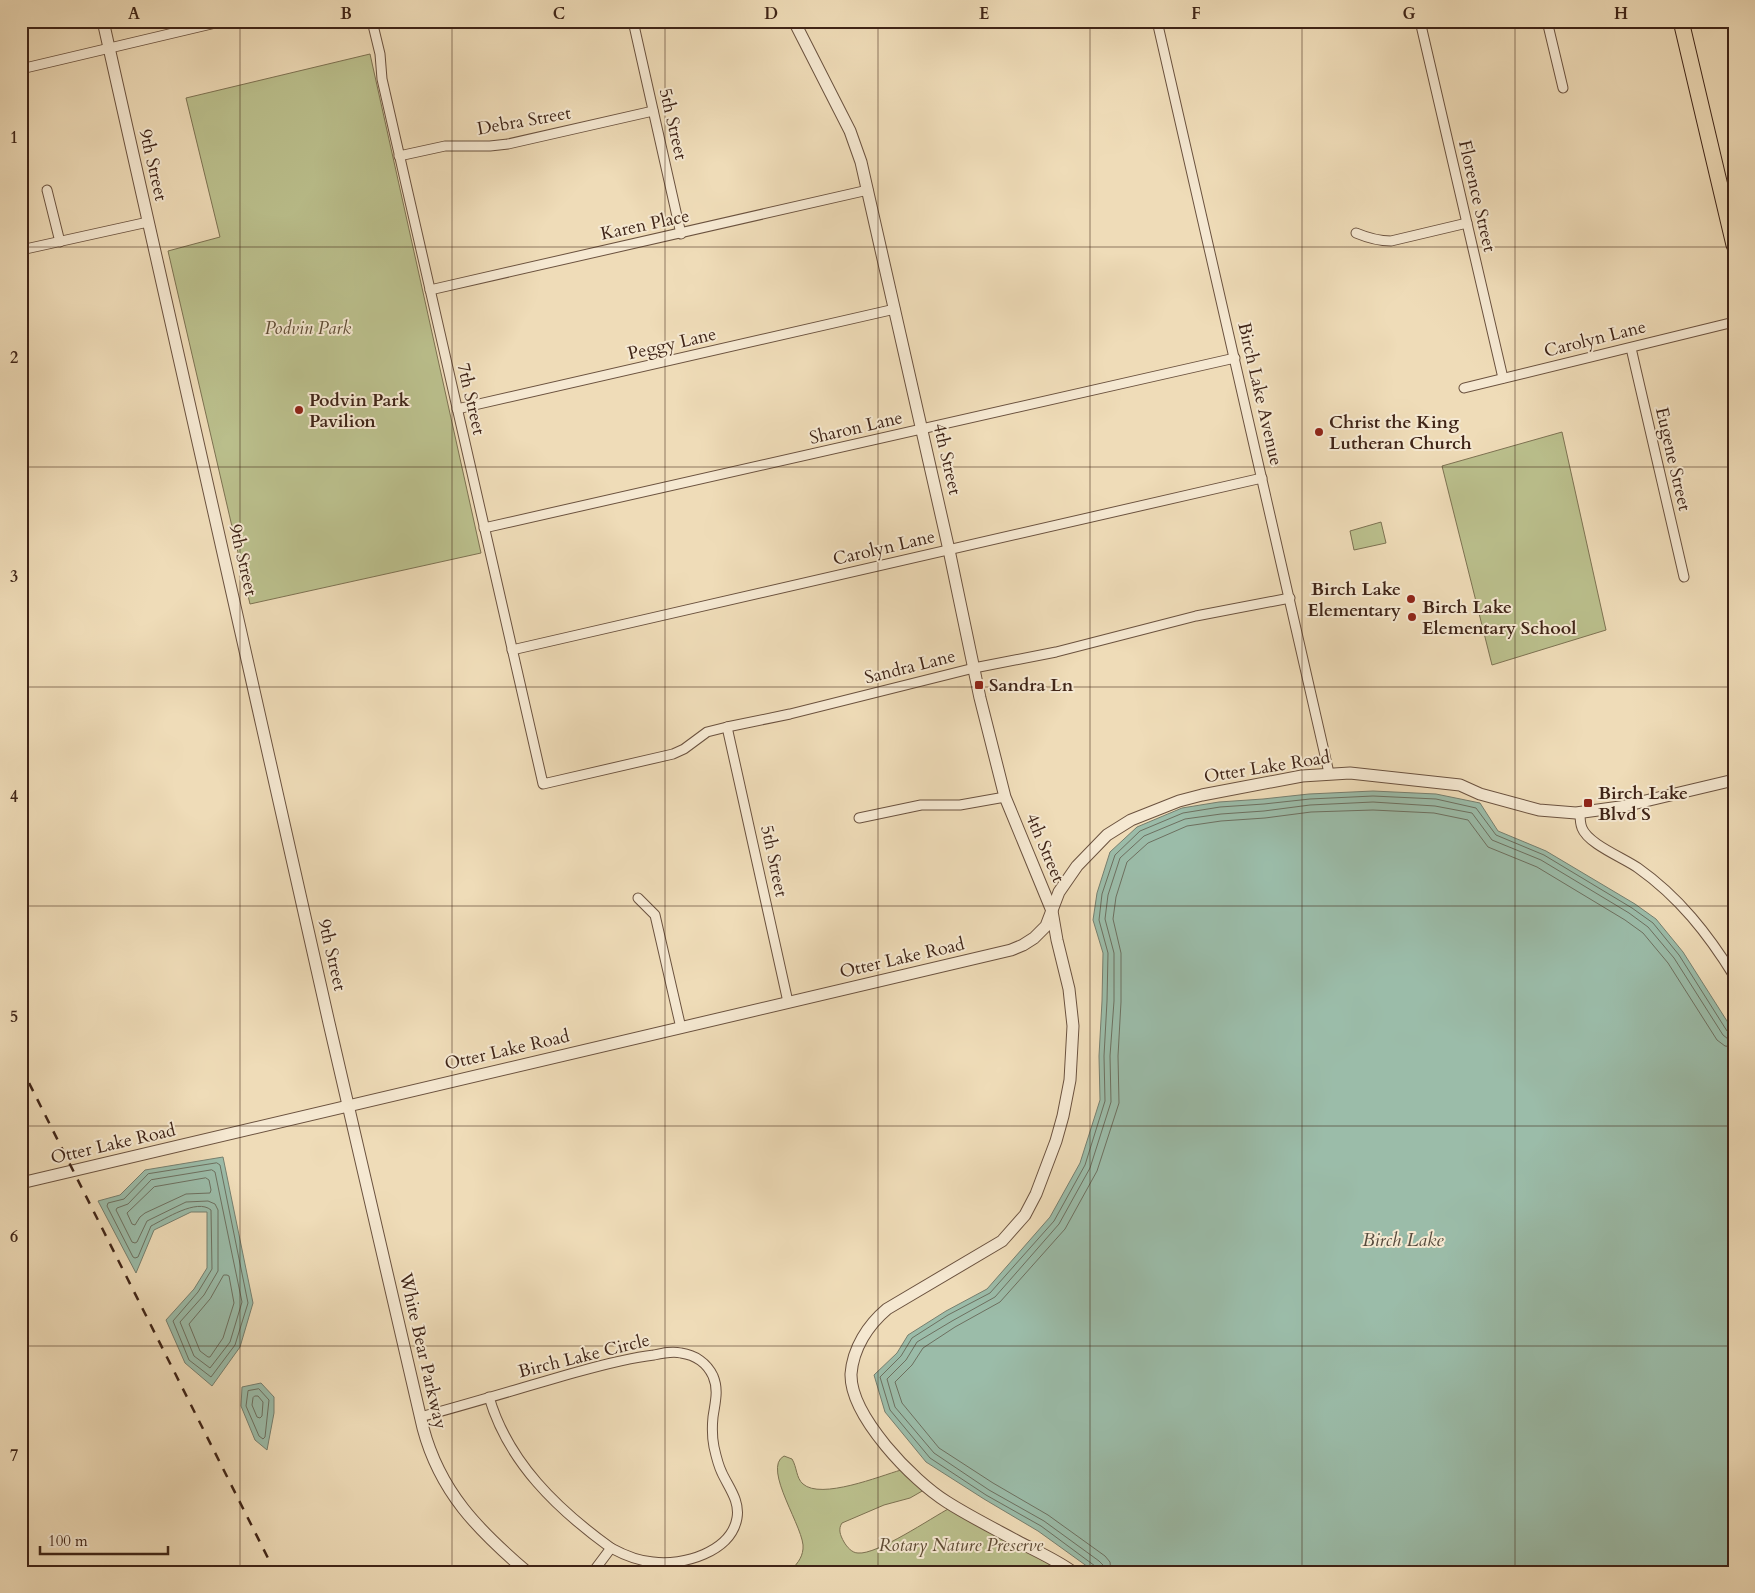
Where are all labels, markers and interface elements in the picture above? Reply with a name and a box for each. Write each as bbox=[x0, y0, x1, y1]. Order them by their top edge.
text: A bbox=[128, 3, 140, 25]
text: B bbox=[340, 3, 352, 25]
text: C bbox=[553, 3, 565, 25]
text: D bbox=[764, 3, 778, 25]
text: E bbox=[979, 3, 989, 25]
text: F bbox=[1191, 3, 1201, 25]
text: G bbox=[1402, 3, 1416, 25]
text: H bbox=[1614, 3, 1628, 25]
street label: 5th Street bbox=[653, 86, 693, 163]
street label: Debra Street bbox=[475, 100, 573, 142]
text: 1 bbox=[10, 127, 18, 149]
street label: 9th Street bbox=[133, 127, 173, 204]
street label: Florence Street bbox=[1452, 138, 1502, 255]
street label: Karen Place bbox=[598, 203, 692, 247]
street label: Carolyn Lane bbox=[1541, 314, 1649, 364]
park label: Podvin Park bbox=[265, 316, 351, 341]
street label: Birch Lake Avenue bbox=[1231, 320, 1289, 468]
street label: Peggy Lane bbox=[625, 322, 719, 366]
text: 2 bbox=[10, 347, 18, 369]
street label: 7th Street bbox=[451, 361, 491, 438]
place label: Podvin Park Pavilion bbox=[309, 388, 411, 434]
marker: Podvin Park Pavilion bbox=[293, 404, 305, 416]
street label: Sharon Lane bbox=[807, 405, 905, 451]
street label: Eugene Street bbox=[1649, 405, 1697, 514]
place label: Christ the King Lutheran Church bbox=[1329, 410, 1472, 456]
street label: 4th Street bbox=[927, 421, 967, 498]
marker: Christ the King Lutheran Church bbox=[1313, 426, 1325, 438]
street label: 9th Street bbox=[223, 522, 263, 599]
street label: Carolyn Lane bbox=[830, 524, 938, 572]
text: 3 bbox=[10, 566, 18, 588]
place label: Birch Lake Elementary bbox=[1307, 577, 1402, 623]
marker: Birch Lake Elementary bbox=[1405, 593, 1417, 605]
place label: Birch Lake Elementary School bbox=[1422, 595, 1576, 641]
marker: Birch Lake Elementary School bbox=[1406, 611, 1418, 623]
street label: Sandra Lane bbox=[862, 644, 958, 690]
place label: Sandra Ln bbox=[989, 673, 1074, 698]
marker: Sandra Ln bbox=[973, 679, 985, 691]
street label: Otter Lake Road bbox=[1202, 745, 1332, 789]
place label: Birch Lake Blvd S bbox=[1598, 781, 1688, 827]
text: 4 bbox=[10, 786, 18, 808]
marker: Birch Lake Blvd S bbox=[1582, 797, 1594, 809]
street label: 4th Street bbox=[1019, 810, 1071, 887]
street label: 5th Street bbox=[754, 823, 794, 900]
street label: 9th Street bbox=[312, 917, 352, 994]
street label: Otter Lake Road bbox=[837, 931, 967, 985]
text: 5 bbox=[10, 1006, 18, 1028]
street label: Otter Lake Road bbox=[442, 1023, 572, 1077]
street label: Otter Lake Road bbox=[48, 1117, 178, 1171]
text: 6 bbox=[10, 1226, 18, 1248]
water label: Birch Lake bbox=[1362, 1227, 1444, 1253]
street label: White Bear Parkway bbox=[393, 1270, 453, 1432]
street label: Birch Lake Circle bbox=[516, 1328, 652, 1384]
text: 7 bbox=[10, 1445, 18, 1467]
scale bar bbox=[40, 1523, 168, 1555]
text: 100 m bbox=[48, 1531, 88, 1551]
park label: Rotary Nature Preserve bbox=[879, 1533, 1044, 1558]

